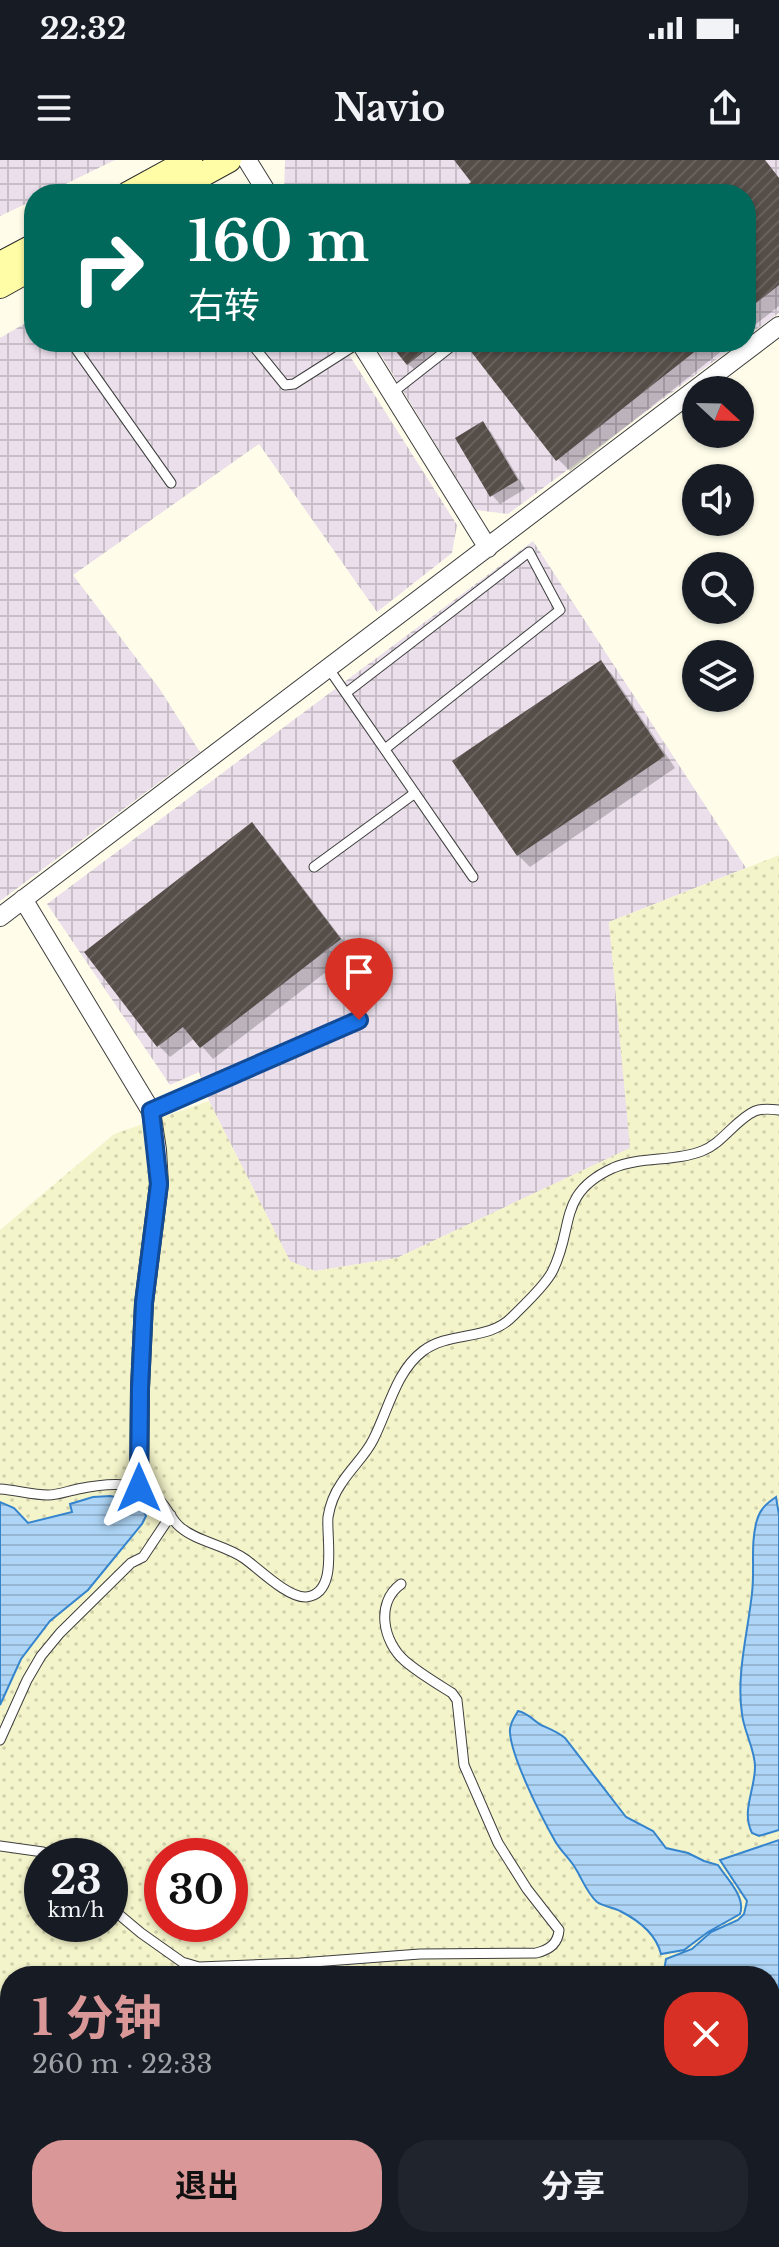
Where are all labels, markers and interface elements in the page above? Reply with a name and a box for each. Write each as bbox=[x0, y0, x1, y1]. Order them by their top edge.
text: 22:32 bbox=[40, 10, 126, 47]
icon: menu bbox=[32, 86, 76, 130]
text: Navio bbox=[334, 86, 445, 131]
icon: share bbox=[703, 86, 747, 130]
text: 160 m bbox=[188, 207, 369, 276]
icon: right bbox=[56, 216, 160, 320]
text: 右转 bbox=[188, 283, 260, 328]
north arrow bbox=[682, 376, 754, 448]
map controls bbox=[682, 376, 754, 712]
button: sound bbox=[682, 464, 754, 536]
button: search bbox=[682, 552, 754, 624]
button: layers bbox=[682, 640, 754, 712]
pin bbox=[325, 938, 393, 1020]
icon: arrive bbox=[337, 950, 381, 994]
position arrow bbox=[97, 1446, 181, 1530]
speed limit sign: 30 bbox=[144, 1838, 248, 1942]
text: 23 bbox=[50, 1855, 102, 1905]
text: km/h bbox=[48, 1898, 104, 1922]
text: 1 分钟 bbox=[32, 1988, 162, 2048]
button: close bbox=[664, 1992, 748, 2076]
text: 260 m · 22:33 bbox=[32, 2048, 212, 2080]
button: 退出 bbox=[32, 2140, 382, 2232]
button: 分享 bbox=[398, 2140, 748, 2232]

